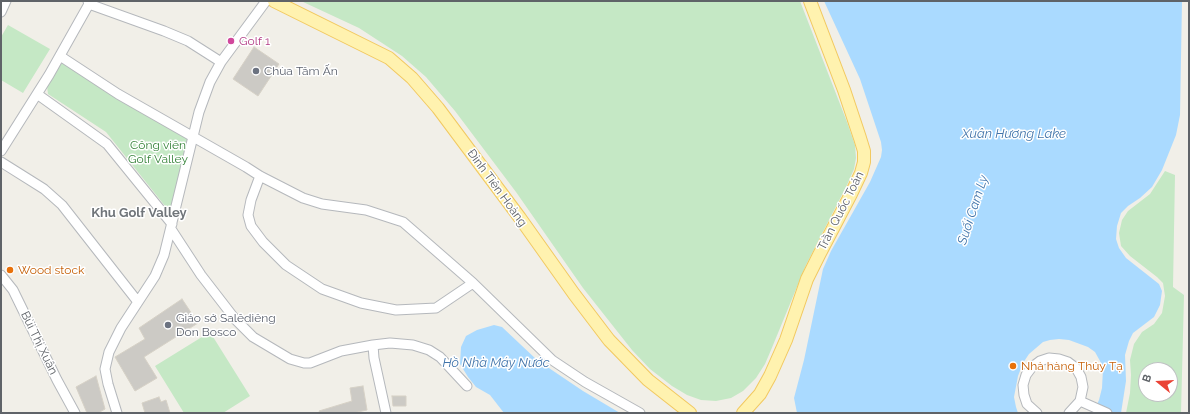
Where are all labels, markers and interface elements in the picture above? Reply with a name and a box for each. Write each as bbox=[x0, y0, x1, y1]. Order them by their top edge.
place label: Golf 1 bbox=[239, 34, 270, 48]
marker: Golf 1 bbox=[226, 36, 236, 46]
place label: Chùa Tâm Ấn bbox=[264, 64, 338, 78]
marker: Chùa Tâm Ấn bbox=[251, 66, 261, 76]
water label: Xuân Hương Lake bbox=[962, 126, 1066, 142]
park label: Công viên Golf Valley bbox=[128, 138, 188, 166]
street label: Đinh Tiên Hoàng bbox=[464, 146, 530, 230]
street label: Trần Quốc Toản bbox=[815, 169, 867, 253]
water label: Suối Cam Ly bbox=[954, 173, 992, 247]
district label: Khu Golf Valley bbox=[91, 205, 187, 221]
place label: Wood stock bbox=[18, 263, 84, 277]
marker: Wood stock bbox=[5, 265, 15, 275]
street label: Bùi Thị Xuân bbox=[17, 309, 61, 377]
place label: Giáo sở Salêdiêng Don Bosco bbox=[176, 311, 276, 339]
marker: Giáo sở Salêdiêng Don Bosco bbox=[163, 320, 173, 330]
water label: Hồ Nhà Máy Nước bbox=[442, 355, 550, 371]
place label: Nhà hàng Thủy Tạ bbox=[1021, 359, 1123, 373]
marker: Nhà hàng Thủy Tạ bbox=[1008, 361, 1018, 371]
north arrow bbox=[1138, 362, 1178, 402]
text: B bbox=[1140, 373, 1154, 384]

